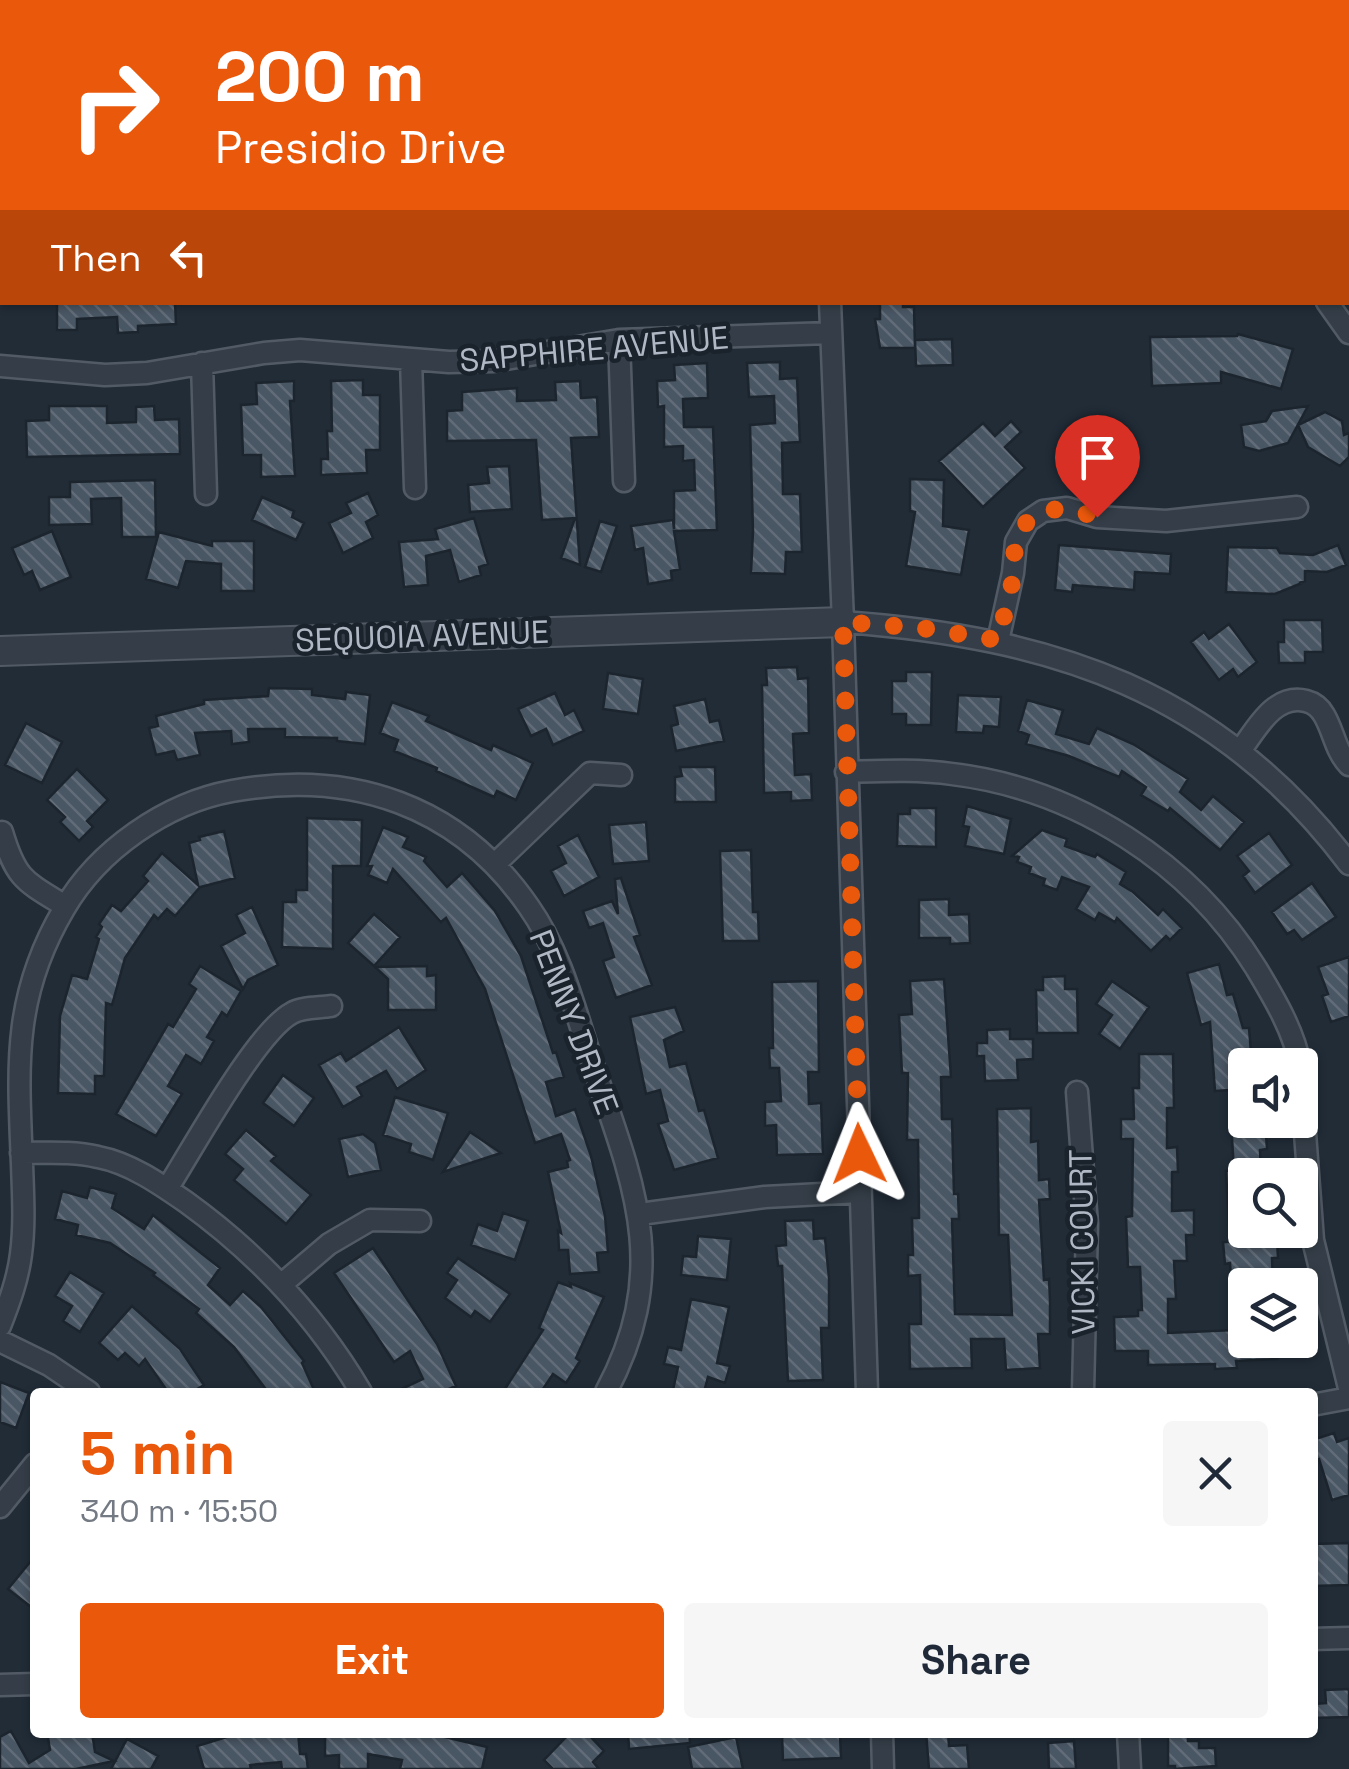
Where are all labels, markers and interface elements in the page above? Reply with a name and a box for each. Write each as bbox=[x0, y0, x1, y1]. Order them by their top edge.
text: 200 m bbox=[215, 32, 425, 121]
icon: right bbox=[50, 40, 180, 170]
text: Presidio Drive bbox=[215, 119, 507, 176]
icon: left bbox=[161, 230, 216, 285]
text: Then bbox=[50, 234, 141, 282]
street label: SAPPHIRE AVENUE bbox=[458, 317, 730, 381]
pin bbox=[1055, 415, 1140, 518]
icon: arrive bbox=[1070, 430, 1125, 485]
street label: SEQUOIA AVENUE bbox=[294, 612, 550, 660]
street label: PENNY DRIVE bbox=[521, 924, 627, 1120]
map controls bbox=[1228, 1048, 1318, 1358]
button: sound bbox=[1228, 1048, 1318, 1138]
position arrow bbox=[807, 1102, 911, 1206]
street label: VICKI COURT bbox=[1060, 1149, 1104, 1335]
button: search bbox=[1228, 1158, 1318, 1248]
button: layers bbox=[1228, 1268, 1318, 1358]
text: 5 min bbox=[80, 1415, 235, 1492]
button: close bbox=[1163, 1421, 1268, 1526]
text: 340 m · 15:50 bbox=[80, 1491, 278, 1531]
button: Exit bbox=[80, 1603, 664, 1718]
button: Share bbox=[684, 1603, 1268, 1718]

